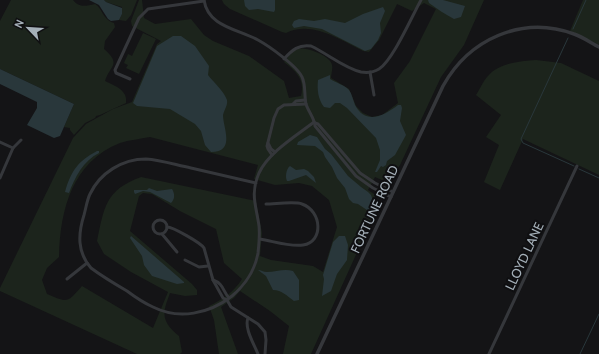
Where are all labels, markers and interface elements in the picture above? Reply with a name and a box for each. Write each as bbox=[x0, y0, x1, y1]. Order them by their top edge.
north arrow bbox=[8, 8, 48, 48]
text: N bbox=[11, 17, 27, 30]
street label: FORTUNE ROAD bbox=[347, 162, 401, 256]
street label: LLOYD LANE bbox=[501, 220, 547, 292]

